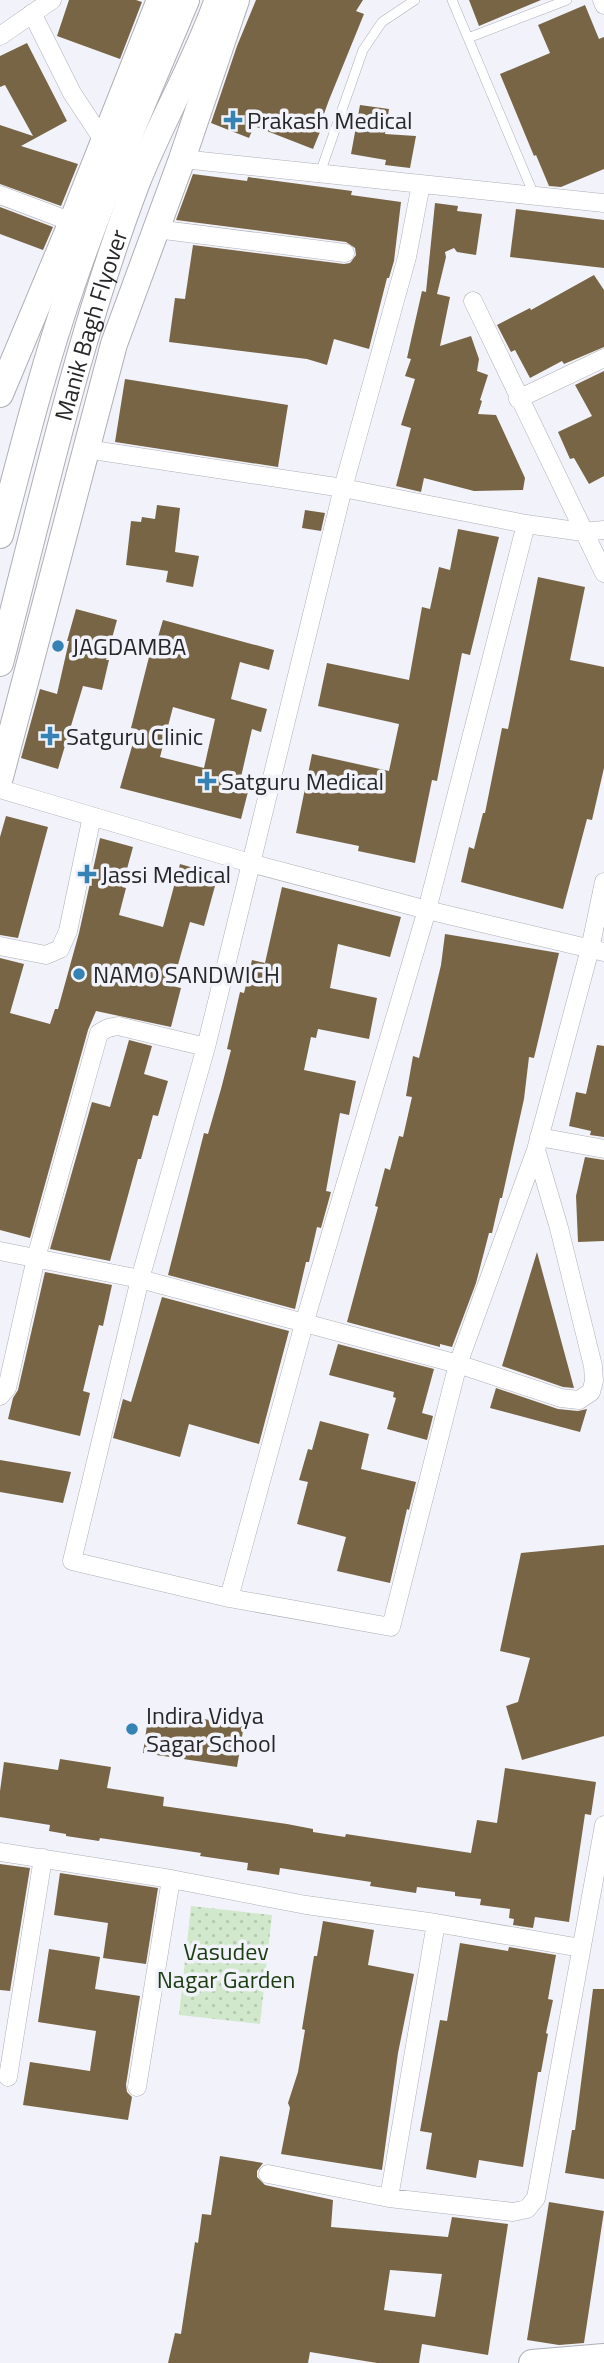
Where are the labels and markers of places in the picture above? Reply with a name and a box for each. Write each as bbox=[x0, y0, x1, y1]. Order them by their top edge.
place label: Prakash Medical bbox=[247, 102, 412, 138]
marker: Prakash Medical bbox=[225, 112, 241, 128]
place label: JAGDAMBA bbox=[72, 628, 186, 664]
marker: JAGDAMBA bbox=[50, 638, 66, 654]
place label: Satguru Clinic bbox=[66, 718, 203, 754]
marker: Satguru Clinic bbox=[40, 726, 60, 746]
place label: Satguru Medical bbox=[221, 763, 384, 799]
marker: Satguru Medical bbox=[199, 773, 215, 789]
place label: Jassi Medical bbox=[101, 856, 231, 892]
marker: Jassi Medical bbox=[79, 866, 95, 882]
place label: NAMO SANDWICH bbox=[93, 956, 280, 992]
marker: NAMO SANDWICH bbox=[71, 966, 87, 982]
place label: Indira Vidya Sagar School bbox=[146, 1697, 276, 1761]
marker: Indira Vidya Sagar School bbox=[124, 1721, 140, 1737]

